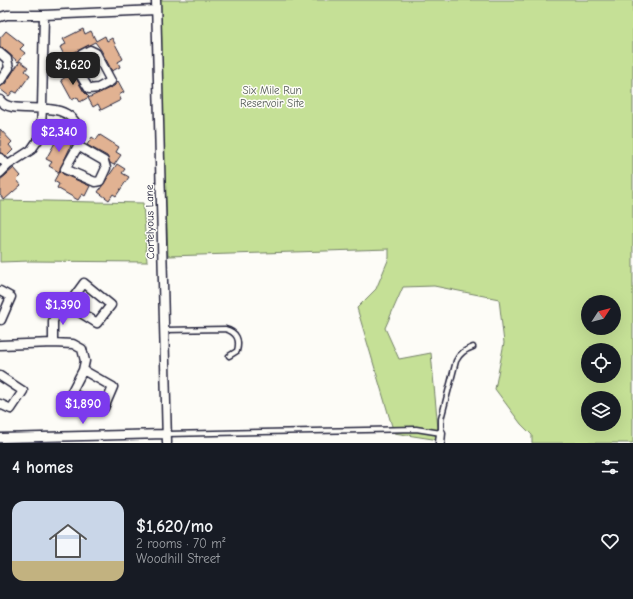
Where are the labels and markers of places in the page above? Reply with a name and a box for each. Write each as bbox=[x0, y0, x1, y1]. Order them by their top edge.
pin: $1,620 bbox=[40, 52, 106, 86]
pin: $2,340 bbox=[26, 119, 92, 153]
pin: $1,390 bbox=[30, 292, 96, 326]
pin: $1,890 bbox=[50, 391, 116, 425]

